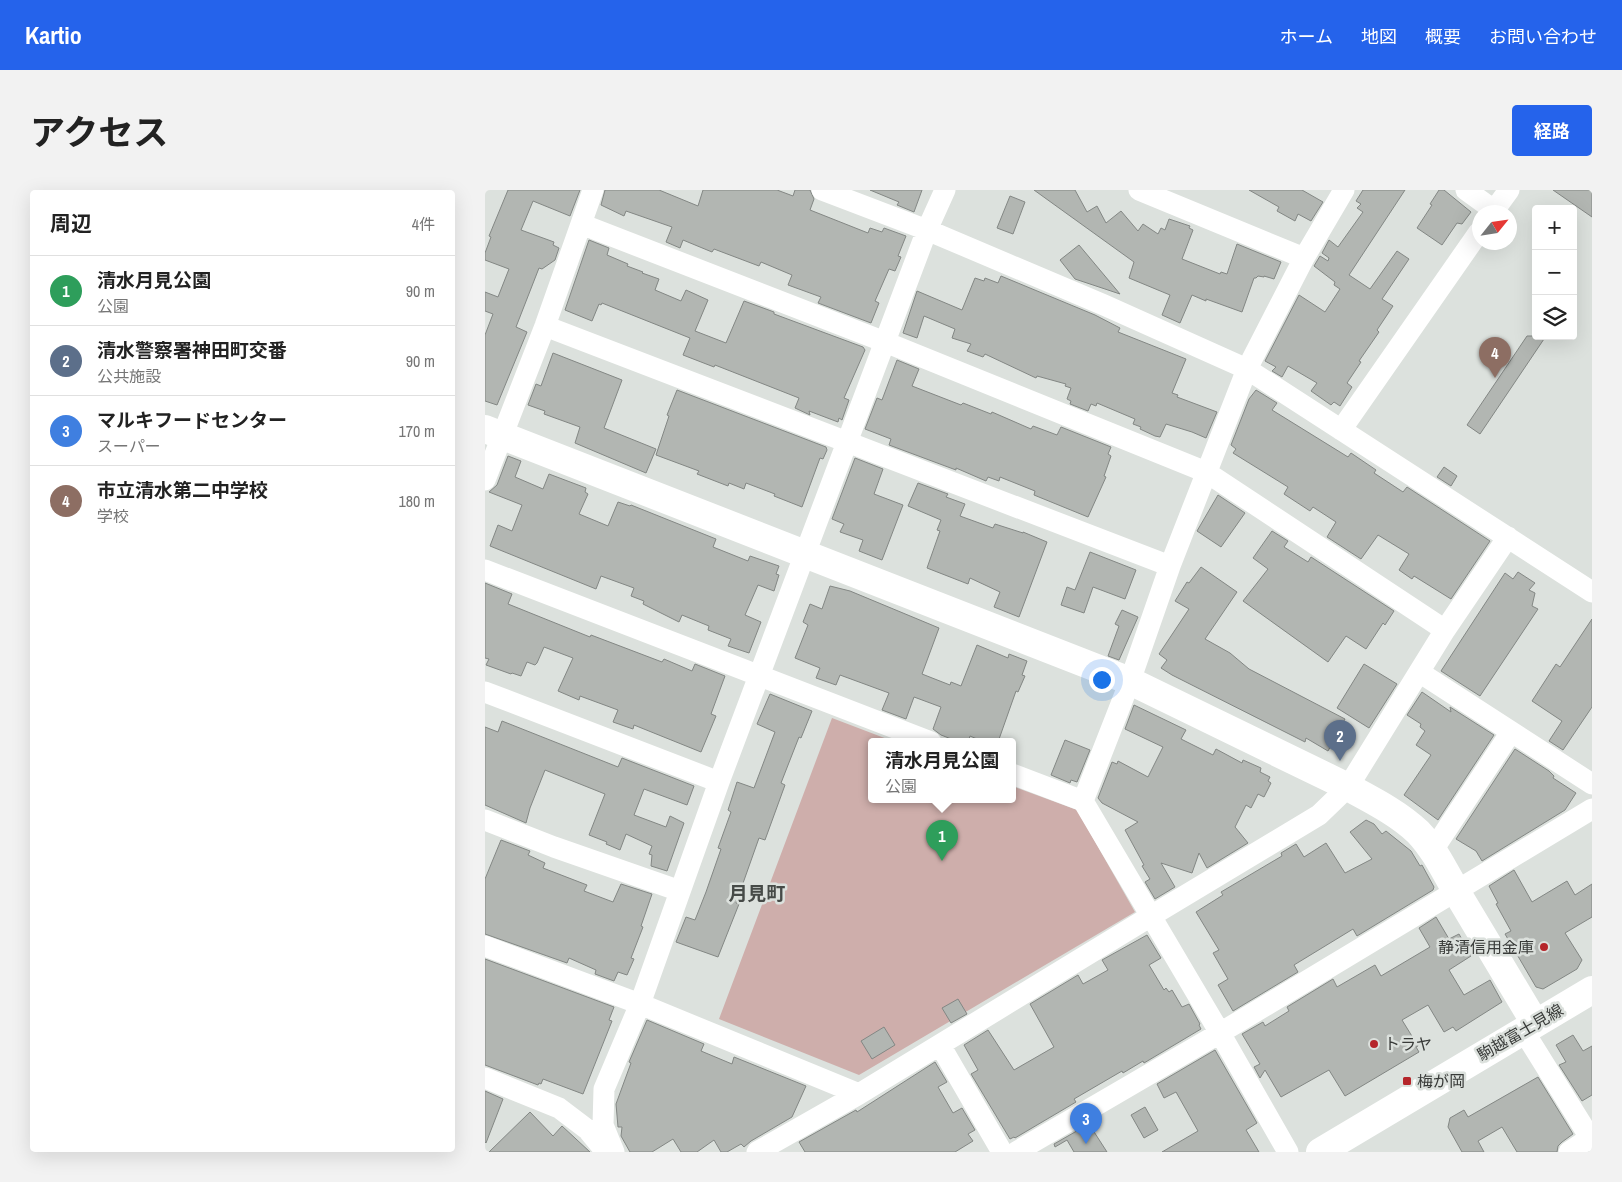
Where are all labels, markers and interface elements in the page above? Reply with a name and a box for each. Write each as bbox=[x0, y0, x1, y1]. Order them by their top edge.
text: Kartio bbox=[25, 19, 82, 51]
text: ホーム bbox=[1280, 24, 1333, 49]
text: 地図 bbox=[1361, 24, 1397, 49]
text: 概要 bbox=[1425, 24, 1461, 49]
text: お問い合わせ bbox=[1489, 24, 1597, 49]
button: 経路 bbox=[1512, 105, 1592, 156]
text: アクセス bbox=[30, 109, 168, 156]
north arrow bbox=[1472, 205, 1517, 250]
map controls bbox=[1532, 205, 1577, 340]
button: + bbox=[1532, 205, 1577, 250]
text: 周辺 bbox=[50, 209, 92, 238]
text: 4件 bbox=[412, 213, 435, 235]
button: − bbox=[1532, 250, 1577, 295]
text: 清水月見公園 bbox=[97, 267, 211, 293]
text: 1 bbox=[62, 280, 70, 302]
text: 90 m bbox=[406, 280, 435, 302]
text: 公園 bbox=[97, 295, 129, 317]
button: layers bbox=[1532, 295, 1577, 340]
text: 清水警察署神田町交番 bbox=[97, 337, 287, 363]
pin: 4 bbox=[1479, 337, 1511, 378]
text: 2 bbox=[62, 350, 70, 372]
text: 90 m bbox=[406, 350, 435, 372]
text: 公共施設 bbox=[97, 365, 161, 387]
text: マルキフードセンター bbox=[97, 407, 287, 433]
text: 3 bbox=[62, 420, 70, 442]
text: 170 m bbox=[399, 420, 435, 442]
text: スーパー bbox=[97, 435, 161, 457]
text: 市立清水第二中学校 bbox=[97, 477, 268, 503]
text: 4 bbox=[62, 490, 70, 512]
text: 180 m bbox=[399, 490, 435, 512]
text: 学校 bbox=[97, 505, 129, 527]
your location bbox=[1089, 667, 1115, 693]
pin: 2 bbox=[1324, 720, 1356, 761]
popup bbox=[868, 738, 1016, 803]
text: 清水月見公園 bbox=[885, 747, 999, 773]
text: 公園 bbox=[885, 775, 917, 797]
pin: 1 bbox=[926, 820, 958, 861]
district label: 月見町 bbox=[728, 880, 786, 906]
place label: 静清信用金庫 bbox=[1438, 936, 1534, 958]
marker: 静清信用金庫 bbox=[1538, 941, 1550, 953]
street label: 駒越富士見線 bbox=[1473, 998, 1567, 1066]
place label: トラヤ bbox=[1384, 1033, 1432, 1055]
marker: トラヤ bbox=[1368, 1038, 1380, 1050]
place label: 梅が岡 bbox=[1417, 1070, 1465, 1092]
marker: 梅が岡 bbox=[1401, 1075, 1413, 1087]
pin: 3 bbox=[1070, 1103, 1102, 1144]

